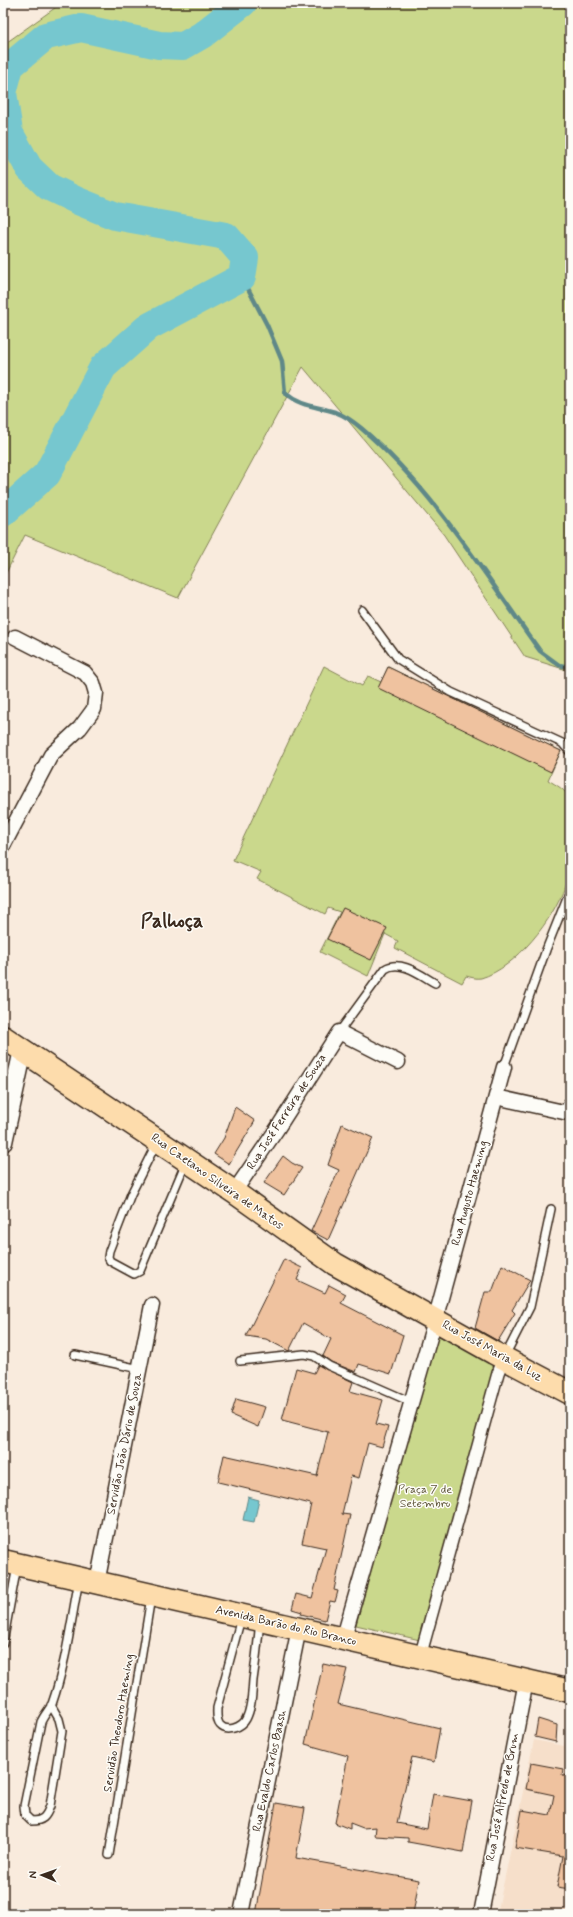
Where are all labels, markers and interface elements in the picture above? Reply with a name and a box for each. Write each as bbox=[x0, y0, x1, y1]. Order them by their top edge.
district label: Palhoça bbox=[141, 908, 203, 935]
street label: Rua José Ferreira de Souza bbox=[244, 1051, 331, 1173]
street label: Rua Caetano Silveira de Matos bbox=[148, 1130, 286, 1234]
street label: Rua Augusto Haeming bbox=[448, 1139, 492, 1247]
street label: Rua José Maria da Luz bbox=[439, 1317, 545, 1385]
street label: Servidão João Dário de Souza bbox=[103, 1371, 147, 1516]
park label: Praça 7 de Setembro bbox=[398, 1482, 452, 1512]
street label: Avenida Barão do Rio Branco bbox=[214, 1602, 358, 1650]
street label: Servidão Theodoro Haeming bbox=[100, 1653, 138, 1793]
street label: Rua Evaldo Carlos Baash bbox=[249, 1709, 291, 1833]
street label: Rua José Alfredo de Brum bbox=[483, 1731, 523, 1863]
north arrow bbox=[22, 1855, 62, 1895]
text: N bbox=[26, 1871, 40, 1879]

